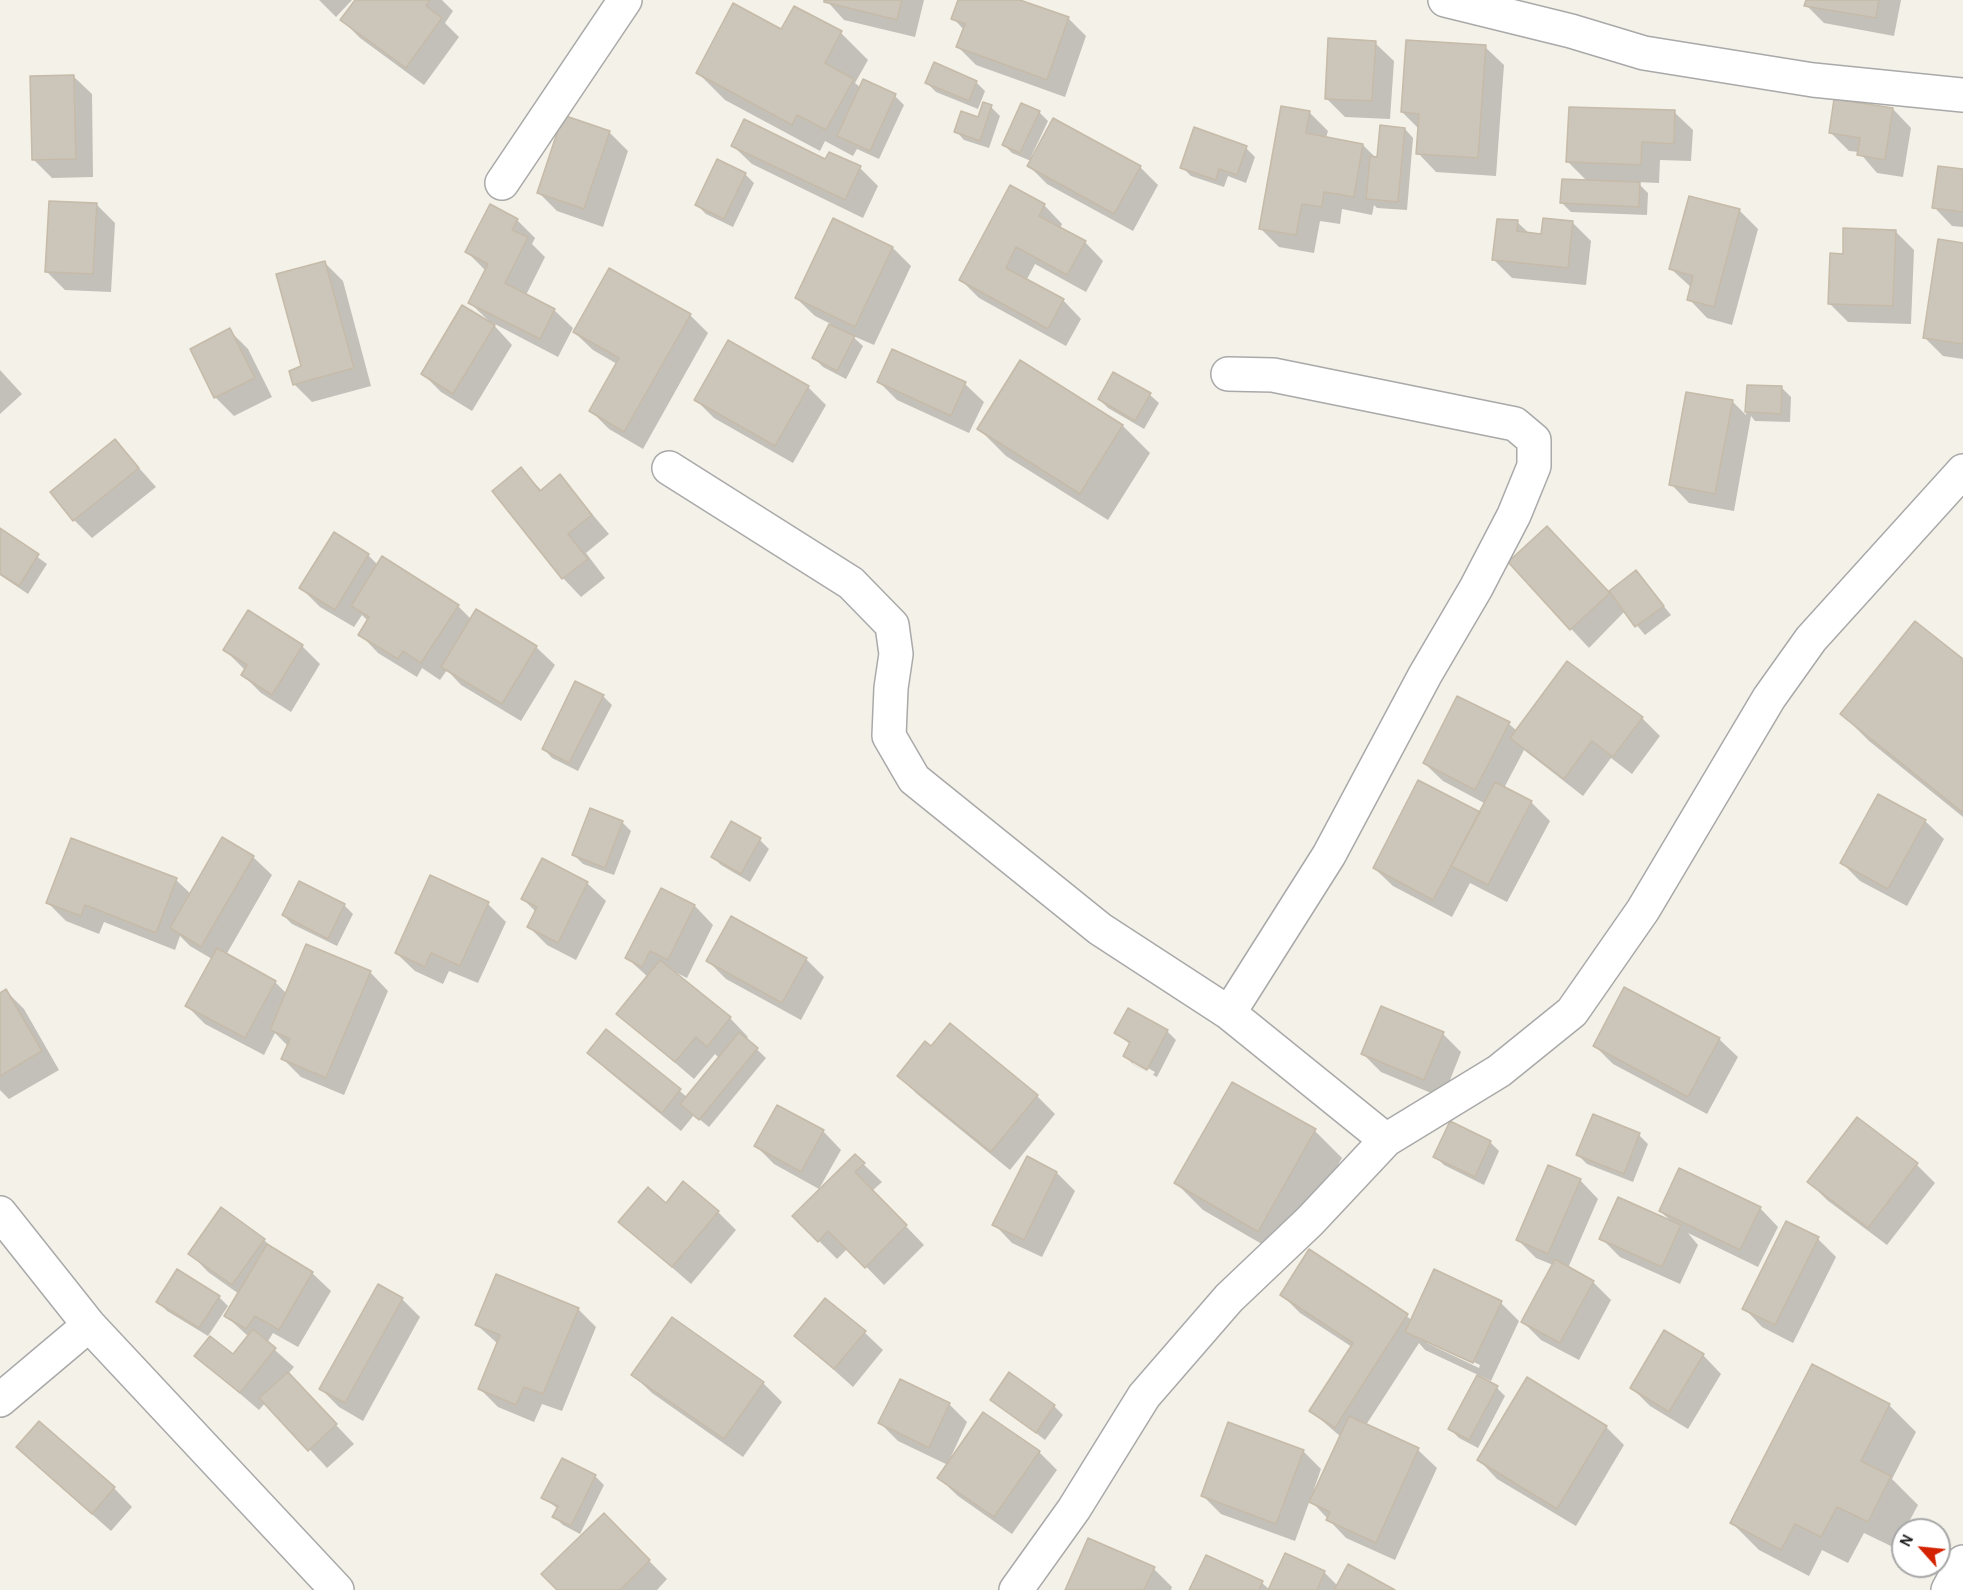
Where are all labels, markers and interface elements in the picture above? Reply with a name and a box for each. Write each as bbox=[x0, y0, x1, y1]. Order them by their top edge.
north arrow bbox=[1891, 1518, 1951, 1578]
text: N bbox=[1897, 1532, 1916, 1549]

